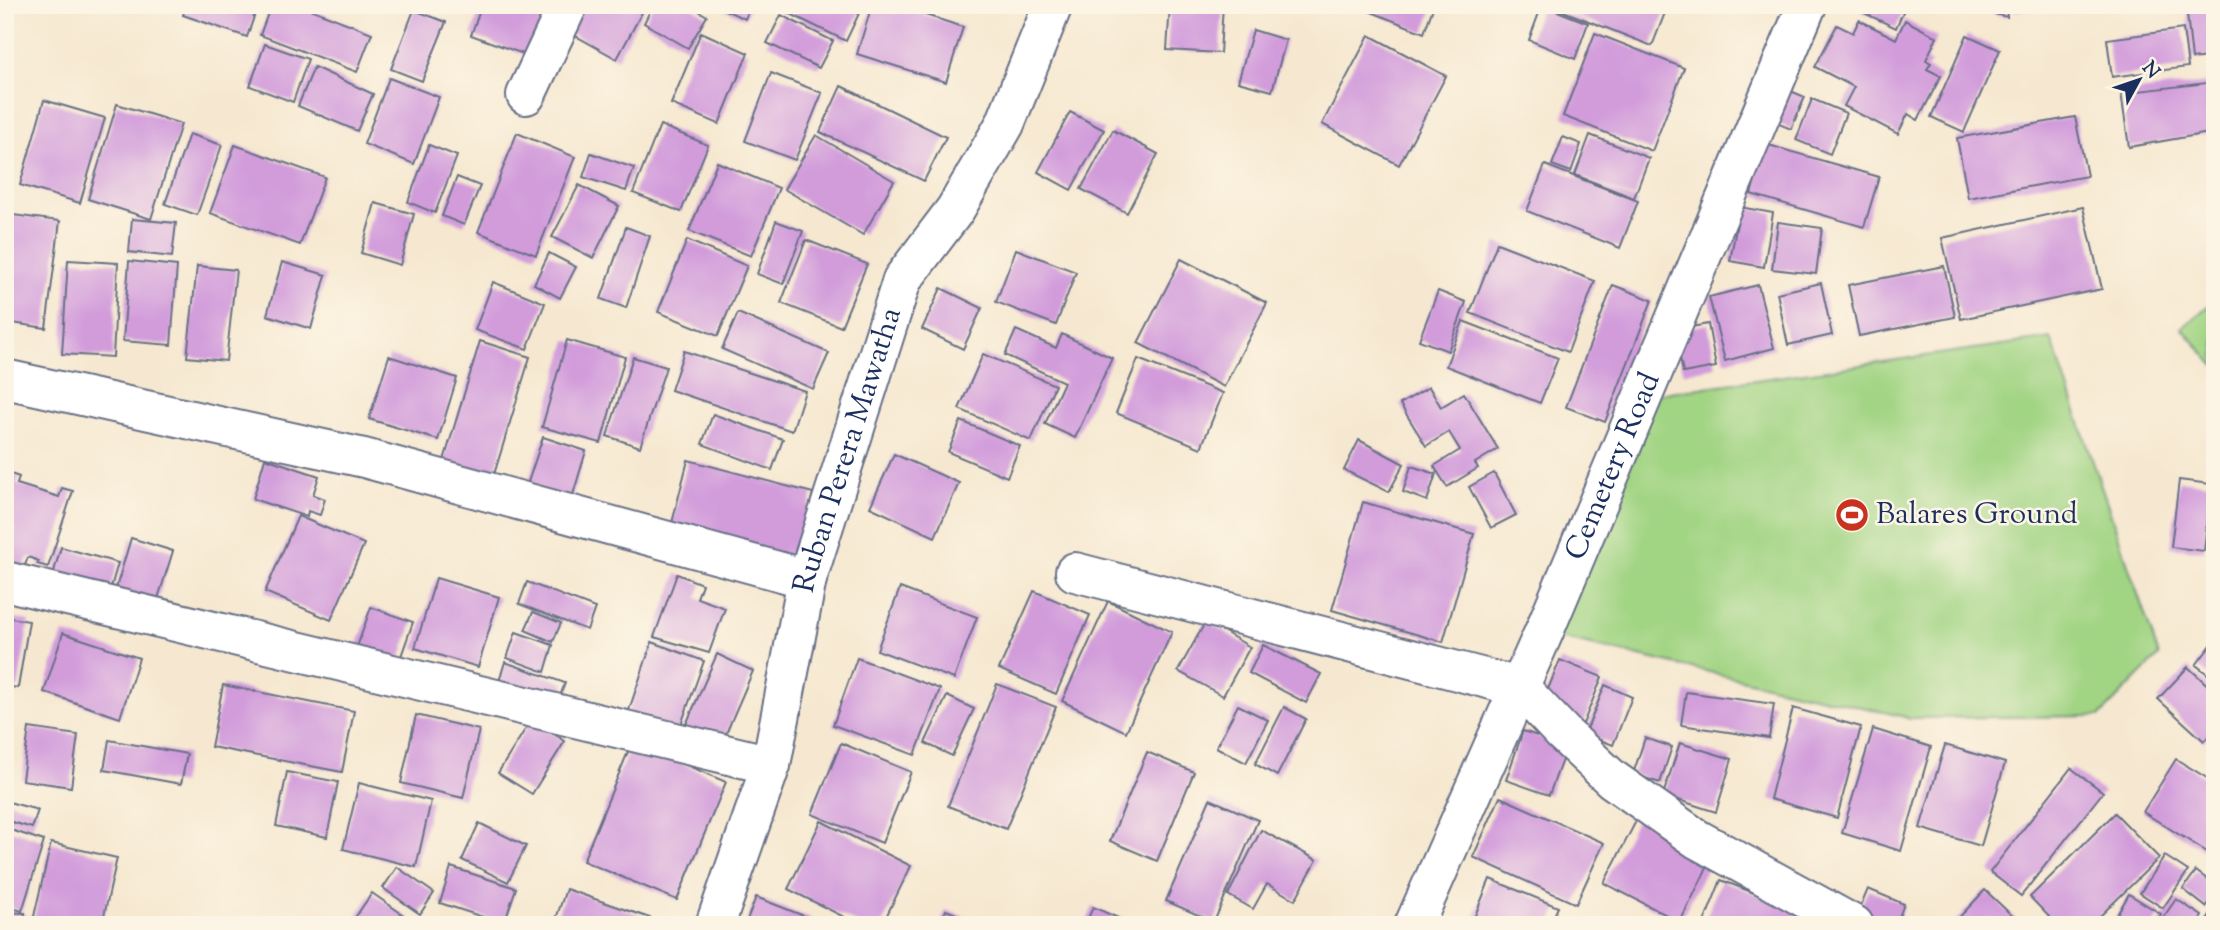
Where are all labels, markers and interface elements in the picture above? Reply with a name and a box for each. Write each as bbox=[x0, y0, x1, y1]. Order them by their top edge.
north arrow bbox=[2104, 46, 2174, 116]
text: N bbox=[2135, 56, 2165, 85]
street label: Ruban Perera Mawatha bbox=[783, 302, 913, 596]
street label: Cemetery Road bbox=[1555, 366, 1672, 567]
place label: Balares Ground bbox=[1876, 494, 2078, 537]
sports icon: Balares Ground bbox=[1833, 496, 1871, 534]

